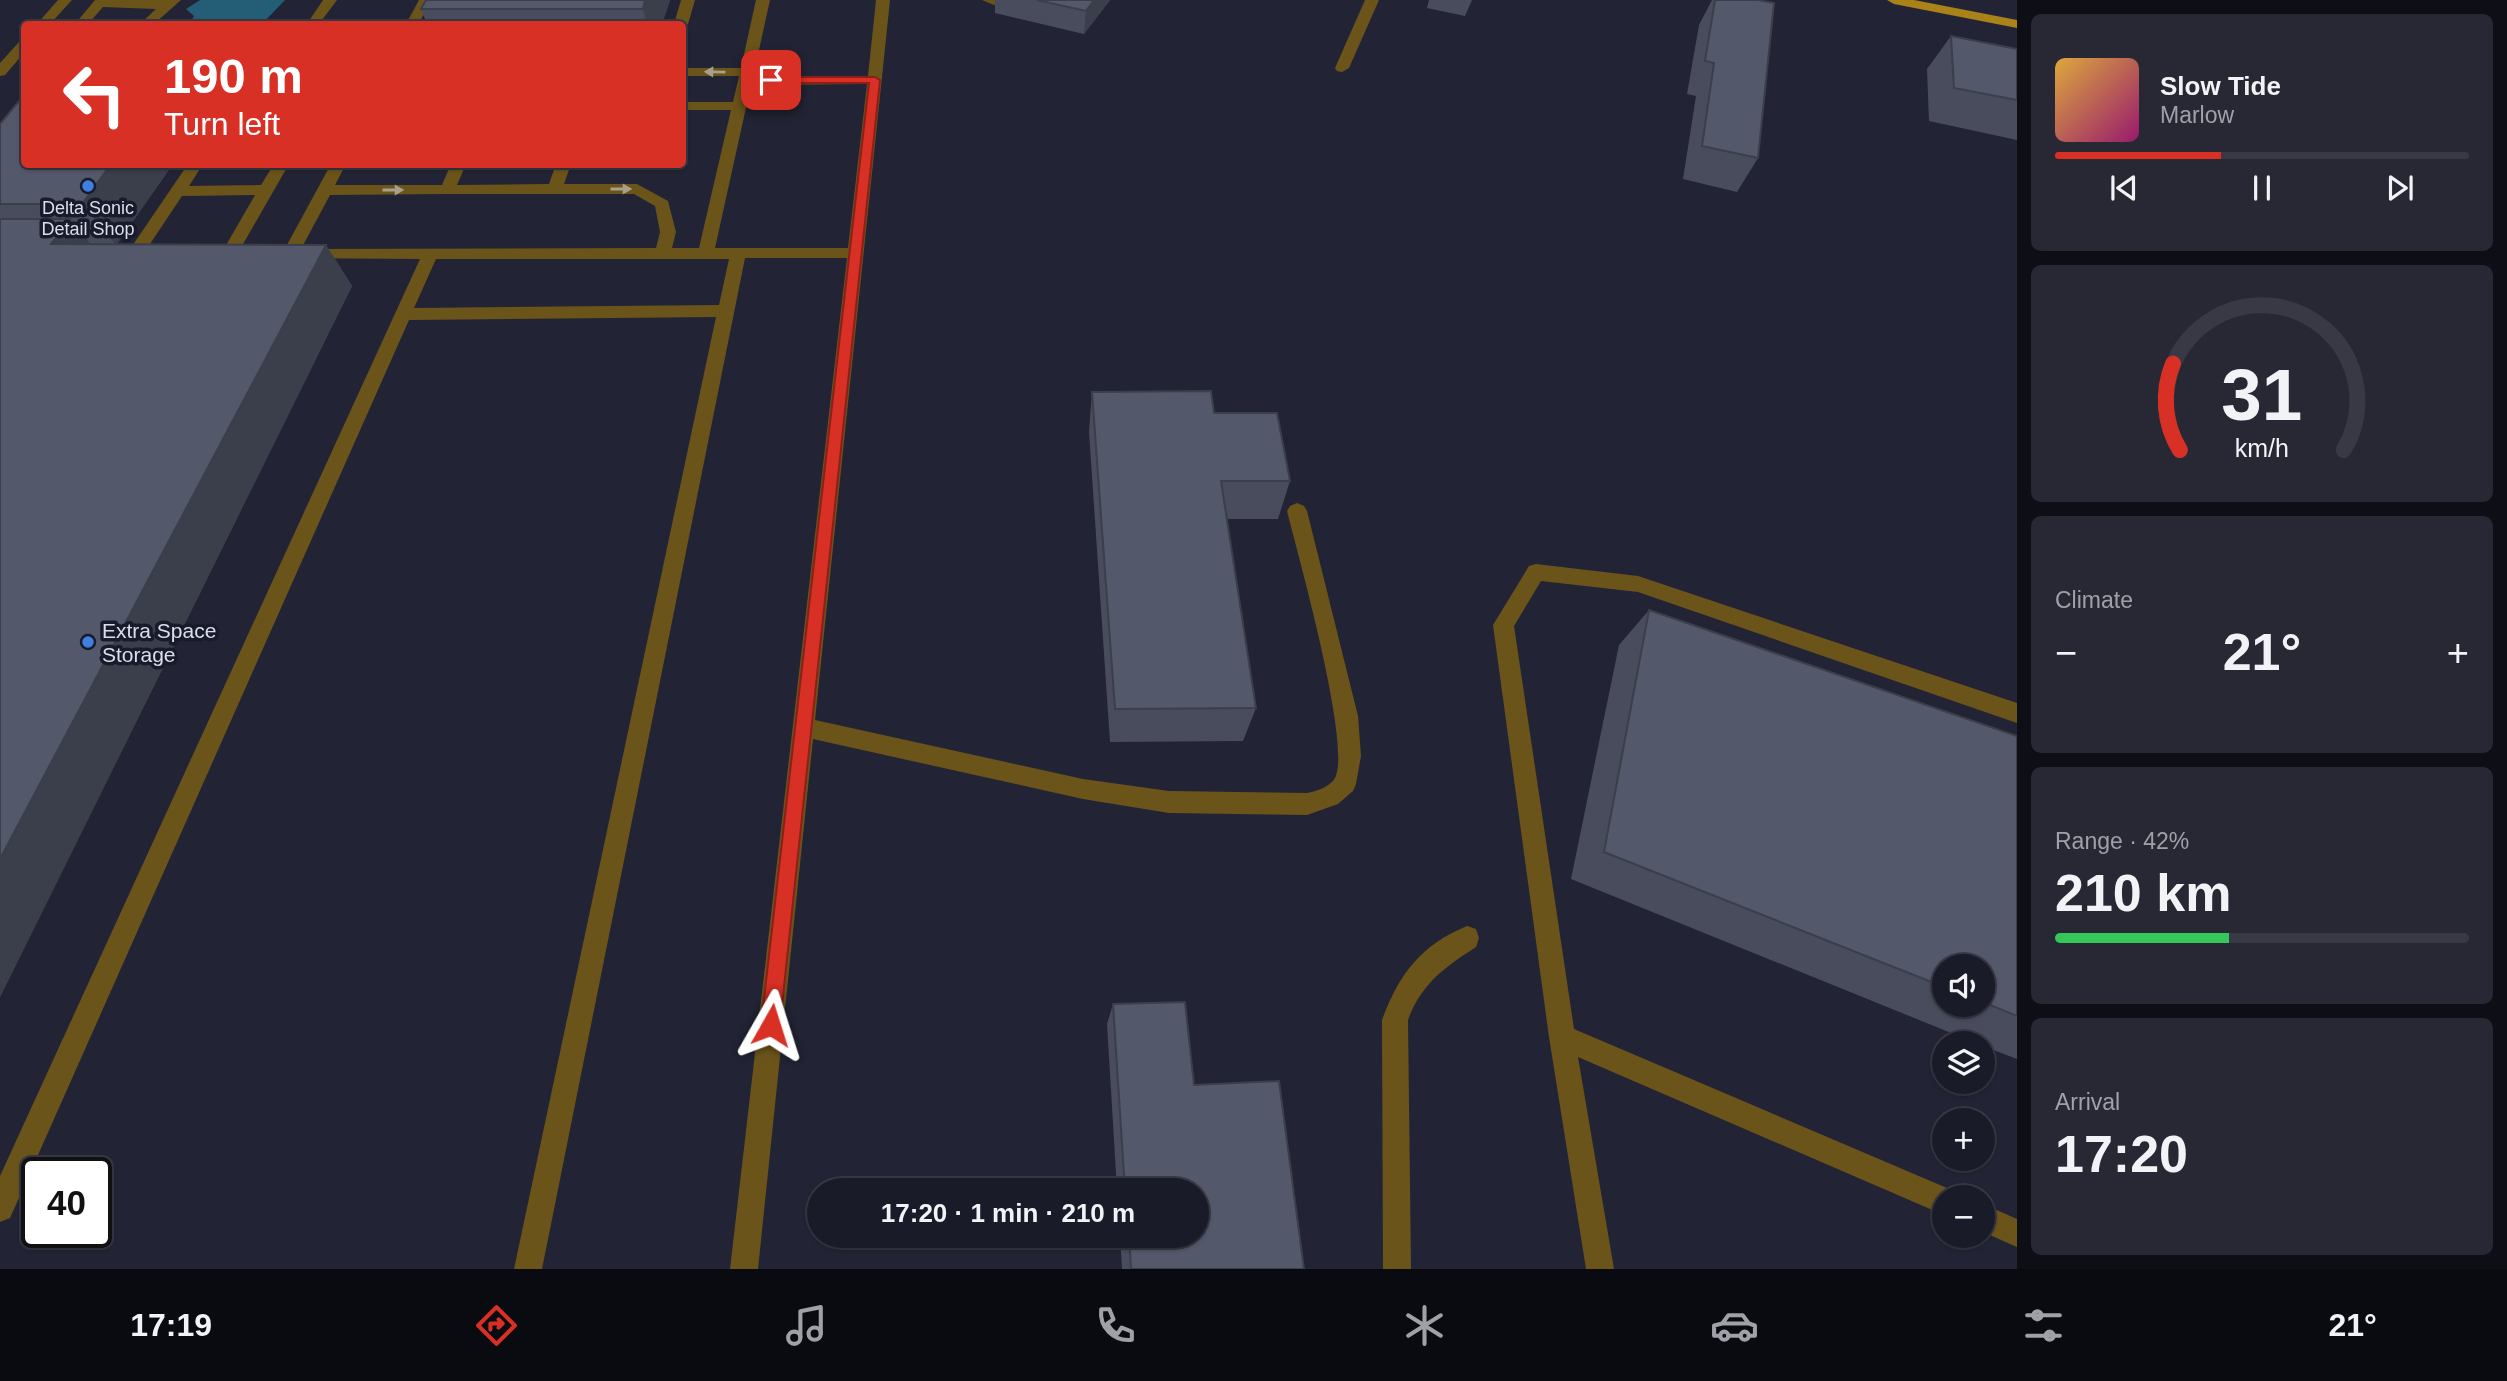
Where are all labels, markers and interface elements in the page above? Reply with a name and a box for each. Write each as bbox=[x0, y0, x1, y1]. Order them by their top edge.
icon: left bbox=[49, 49, 140, 140]
text: 190 m bbox=[164, 49, 303, 103]
pin bbox=[741, 50, 801, 110]
icon: arrive bbox=[752, 61, 790, 99]
one-way arrow bbox=[703, 66, 725, 78]
text: Slow Tide bbox=[2160, 71, 2281, 101]
text: Marlow bbox=[2160, 102, 2234, 128]
text: Turn left bbox=[164, 106, 280, 142]
icon: previous bbox=[2105, 169, 2143, 207]
icon: pause bbox=[2243, 169, 2281, 207]
icon: next bbox=[2381, 169, 2419, 207]
marker: Delta Sonic Detail Shop bbox=[80, 178, 96, 194]
one-way arrow bbox=[610, 183, 632, 195]
one-way arrow bbox=[383, 184, 405, 196]
place label: Delta Sonic Detail Shop bbox=[41, 198, 135, 239]
text: 31 bbox=[2222, 354, 2302, 435]
text: km/h bbox=[2235, 433, 2289, 461]
text: Climate bbox=[2055, 587, 2133, 613]
place label: Extra Space Storage bbox=[102, 619, 216, 666]
text: 21° bbox=[2223, 623, 2301, 681]
text: − bbox=[2055, 632, 2077, 674]
text: + bbox=[2447, 632, 2469, 674]
marker: Extra Space Storage bbox=[80, 634, 96, 650]
text: Range · 42% bbox=[2055, 828, 2189, 854]
text: 210 km bbox=[2055, 864, 2231, 922]
map controls bbox=[1932, 954, 1995, 1248]
button: sound bbox=[1932, 954, 1995, 1017]
position arrow bbox=[734, 988, 808, 1062]
button: layers bbox=[1932, 1031, 1995, 1094]
text: Arrival bbox=[2055, 1089, 2120, 1115]
button: + bbox=[1932, 1108, 1995, 1171]
text: 17:20 bbox=[2055, 1125, 2188, 1183]
speed limit sign: 40 bbox=[21, 1157, 112, 1248]
button: − bbox=[1932, 1185, 1995, 1248]
text: 17:20 · 1 min · 210 m bbox=[881, 1198, 1135, 1228]
icon: directions bbox=[472, 1301, 521, 1350]
icon: music bbox=[782, 1301, 831, 1350]
icon: phone bbox=[1091, 1301, 1140, 1350]
icon: climate bbox=[1400, 1301, 1449, 1350]
icon: car bbox=[1710, 1301, 1759, 1350]
icon: filters bbox=[2019, 1301, 2068, 1350]
text: 17:19 bbox=[130, 1307, 212, 1343]
text: 21° bbox=[2328, 1307, 2377, 1343]

